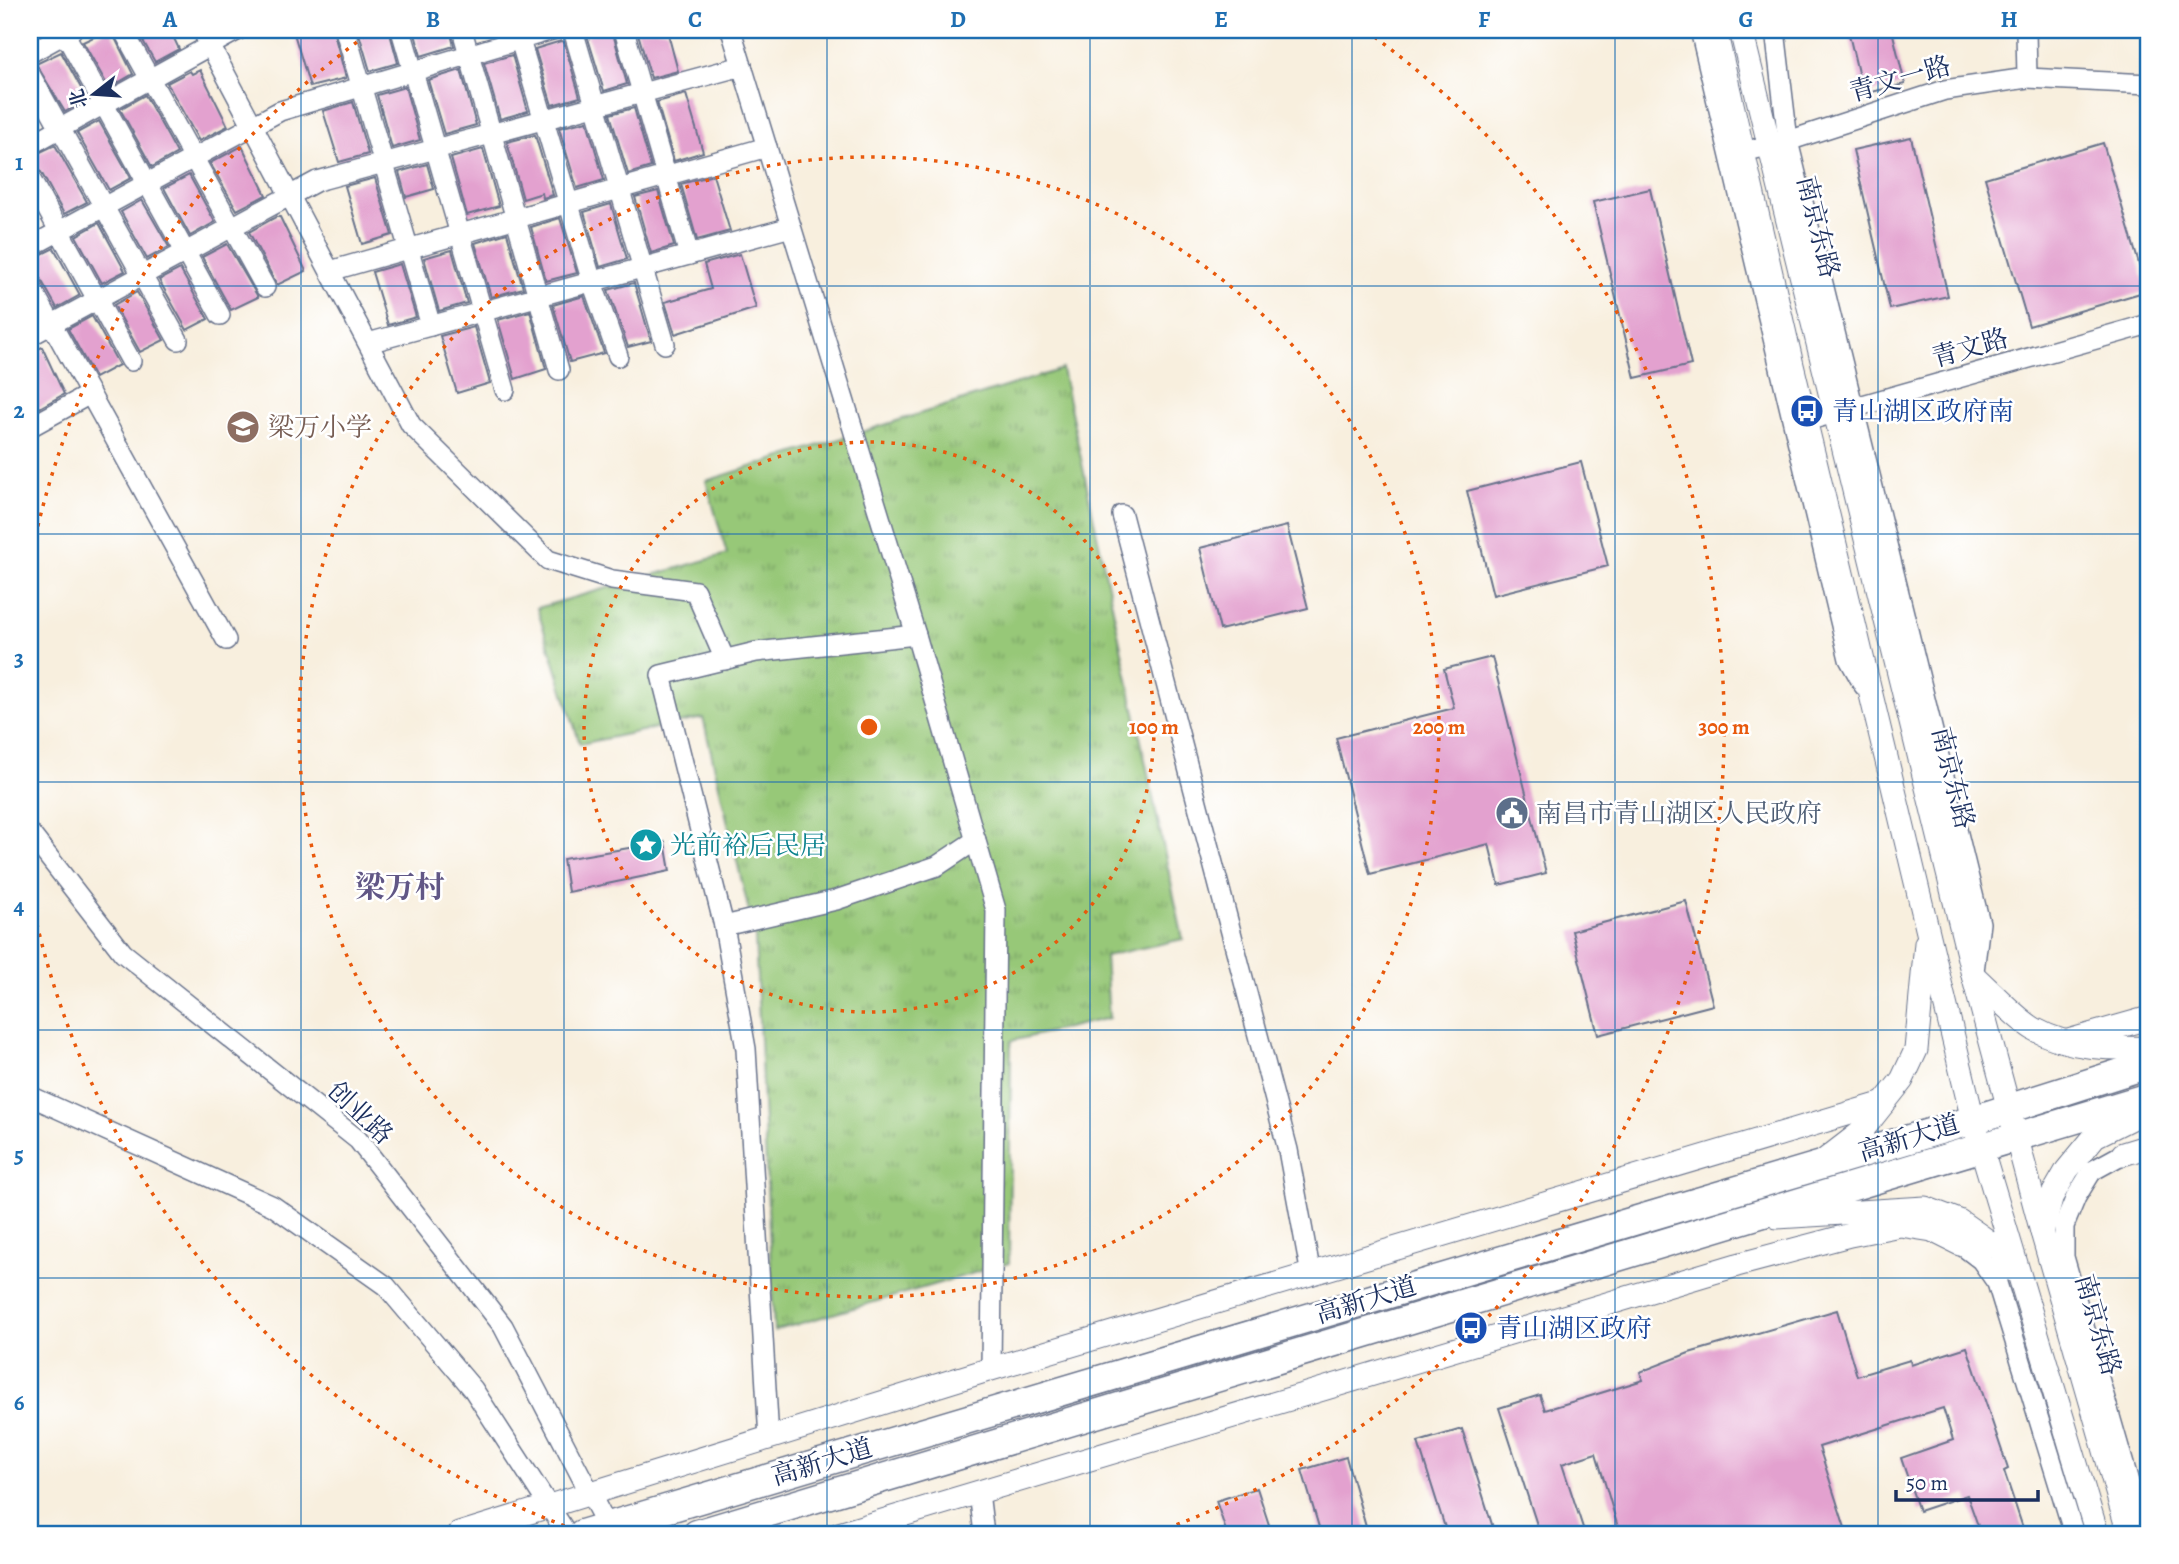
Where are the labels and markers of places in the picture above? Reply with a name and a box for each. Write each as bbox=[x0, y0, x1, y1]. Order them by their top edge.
bus stop icon: 青山湖区政府南 bbox=[1788, 392, 1826, 430]
place label: 青山湖区政府南 bbox=[1832, 394, 2014, 429]
school or university icon: 梁万小学 bbox=[224, 408, 262, 446]
place label: 梁万小学 bbox=[268, 410, 372, 445]
centre of rings bbox=[857, 715, 881, 739]
public building icon: 南昌市青山湖区人民政府 bbox=[1493, 794, 1531, 832]
place label: 南昌市青山湖区人民政府 bbox=[1536, 796, 1822, 831]
place icon: 光前裕后民居 bbox=[627, 826, 665, 864]
place label: 光前裕后民居 bbox=[670, 828, 826, 863]
bus stop icon: 青山湖区政府 bbox=[1452, 1309, 1490, 1347]
place label: 青山湖区政府 bbox=[1496, 1311, 1652, 1346]

